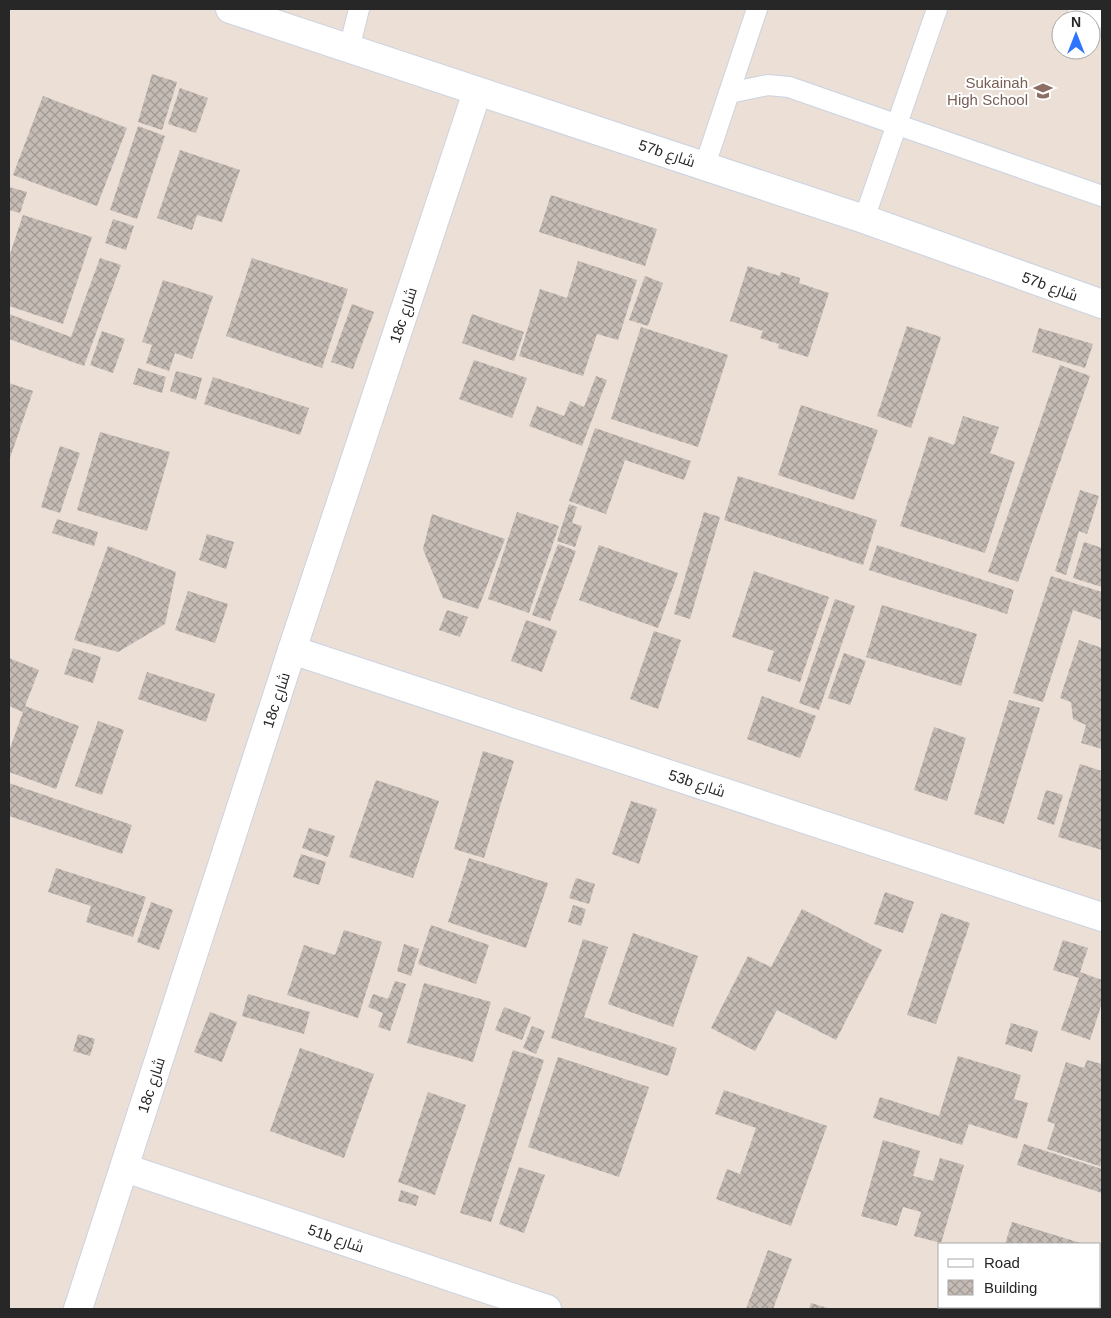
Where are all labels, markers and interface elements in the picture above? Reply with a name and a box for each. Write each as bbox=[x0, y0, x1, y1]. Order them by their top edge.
north arrow bbox=[1051, 10, 1101, 60]
text: N bbox=[1071, 14, 1081, 30]
place label: Sukainah High School bbox=[947, 74, 1028, 108]
school or university icon: Sukainah High School bbox=[1032, 80, 1054, 102]
street label: 57b شارع bbox=[636, 136, 697, 173]
street label: 57b شارع bbox=[1019, 268, 1080, 307]
street label: 18c شارع bbox=[386, 285, 423, 346]
street label: 18c شارع bbox=[259, 670, 296, 731]
street label: 53b شارع bbox=[666, 766, 727, 803]
street label: 18c شارع bbox=[134, 1055, 171, 1116]
street label: 51b شارع bbox=[305, 1220, 366, 1258]
legend bbox=[938, 1243, 1101, 1308]
text: Road bbox=[984, 1254, 1020, 1271]
text: Building bbox=[984, 1279, 1037, 1296]

